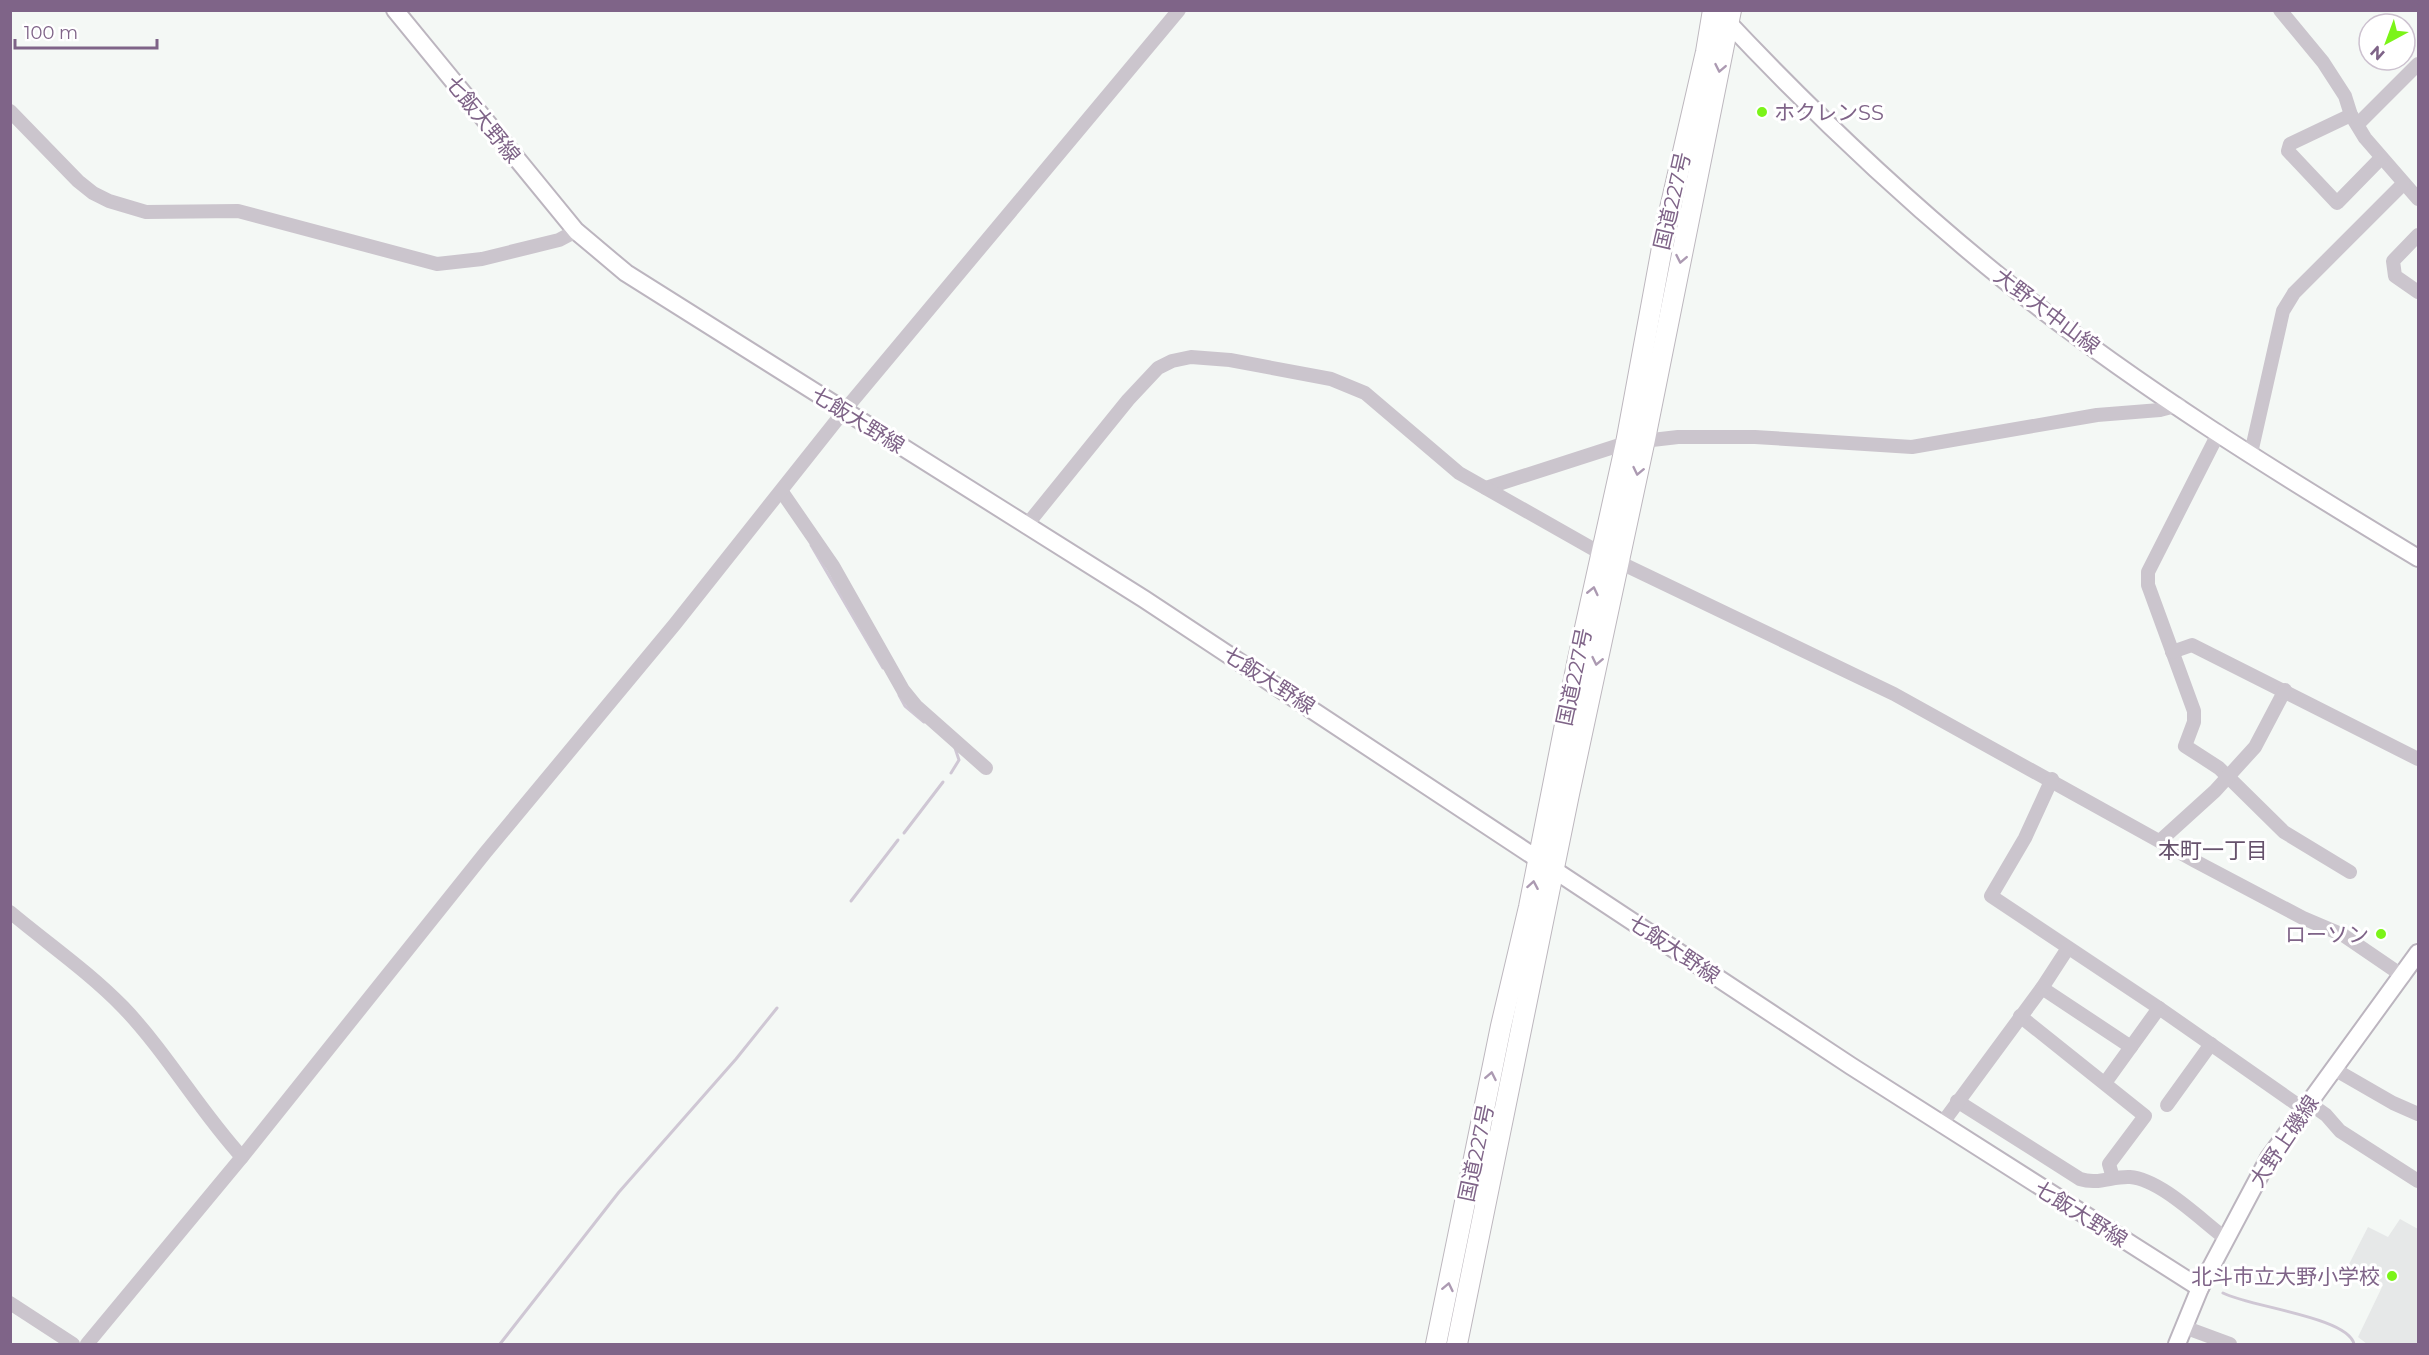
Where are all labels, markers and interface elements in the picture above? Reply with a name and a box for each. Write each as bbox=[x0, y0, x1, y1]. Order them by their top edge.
scale bar bbox=[15, 12, 158, 50]
north arrow bbox=[2357, 12, 2417, 72]
text: 100 m bbox=[24, 22, 78, 44]
text: N bbox=[2366, 42, 2389, 64]
one-way arrow bbox=[1714, 63, 1727, 73]
street label: 七飯大野線 bbox=[440, 70, 526, 168]
place label: ホクレンSS bbox=[1774, 100, 1884, 125]
marker: ホクレンSS bbox=[1755, 105, 1769, 119]
street label: 国道227号 bbox=[1649, 150, 1695, 252]
one-way arrow bbox=[1676, 254, 1689, 264]
street label: 大野大中山線 bbox=[1989, 263, 2105, 359]
street label: 七飯大野線 bbox=[807, 382, 909, 458]
one-way arrow bbox=[1633, 466, 1646, 476]
one-way arrow bbox=[1586, 587, 1599, 597]
street label: 国道227号 bbox=[1551, 626, 1597, 728]
street label: 七飯大野線 bbox=[1218, 641, 1320, 719]
one-way arrow bbox=[1592, 656, 1605, 666]
district label: 本町一丁目 bbox=[2158, 837, 2268, 864]
one-way arrow bbox=[1526, 881, 1539, 891]
street label: 七飯大野線 bbox=[1623, 909, 1725, 989]
place label: ローソン bbox=[2285, 922, 2369, 947]
marker: ローソン bbox=[2374, 927, 2388, 941]
one-way arrow bbox=[1484, 1071, 1497, 1081]
street label: 大野上磯線 bbox=[2244, 1090, 2324, 1192]
street label: 国道227号 bbox=[1453, 1102, 1499, 1204]
street label: 七飯大野線 bbox=[2030, 1176, 2132, 1252]
place label: 北斗市立大野小学校 bbox=[2191, 1264, 2380, 1289]
marker: 北斗市立大野小学校 bbox=[2385, 1269, 2399, 1283]
one-way arrow bbox=[1441, 1282, 1454, 1292]

